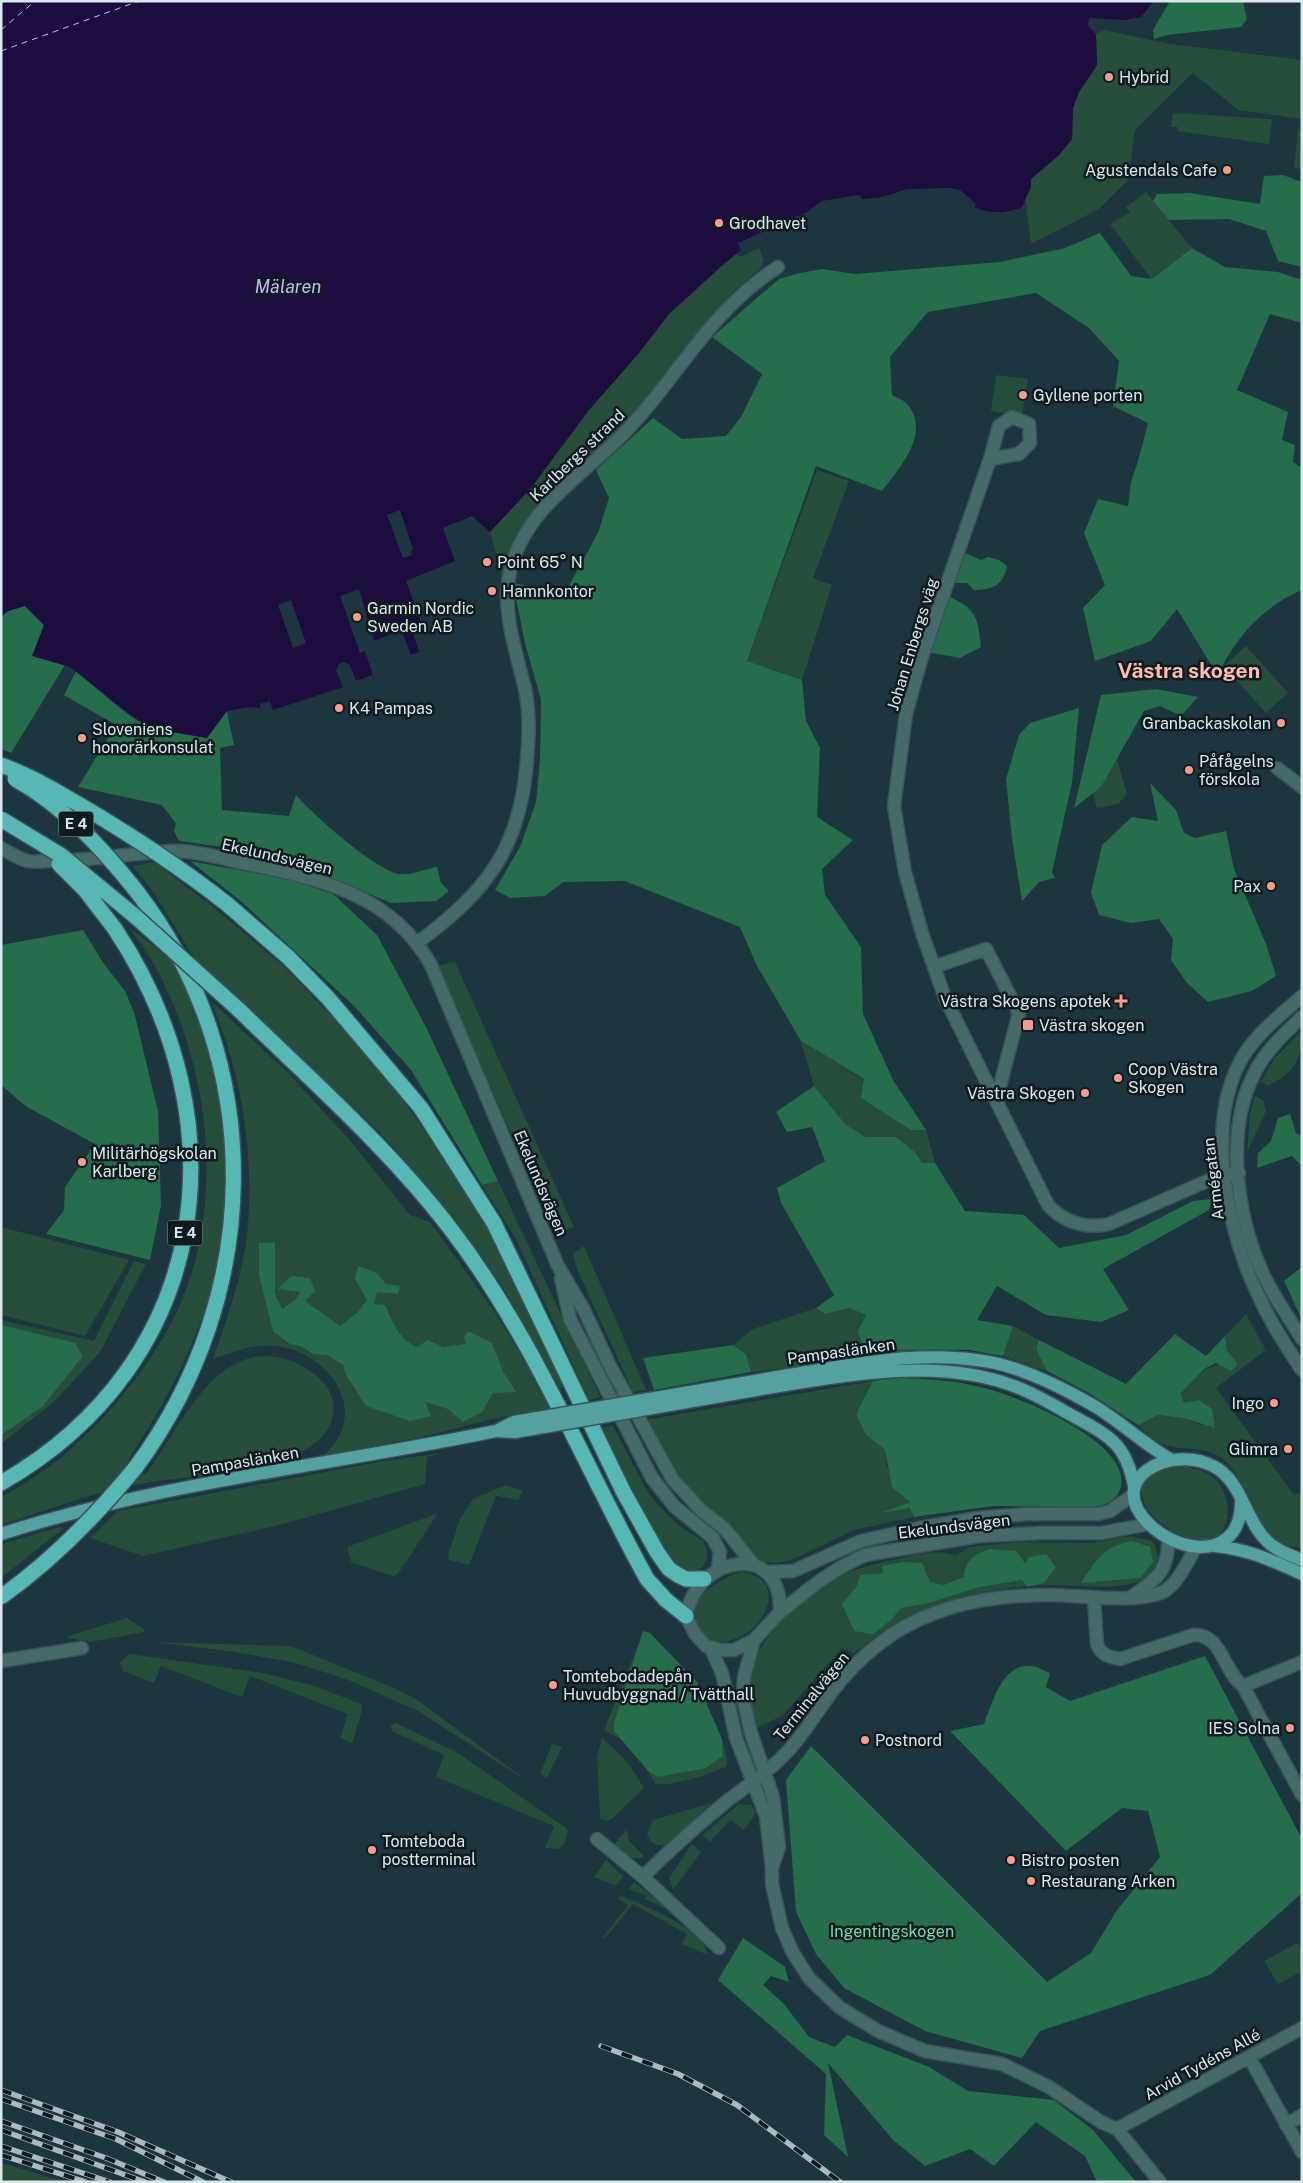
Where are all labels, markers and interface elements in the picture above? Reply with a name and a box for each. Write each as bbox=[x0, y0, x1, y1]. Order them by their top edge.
place label: Hybrid bbox=[1119, 68, 1169, 87]
marker: Hybrid bbox=[1103, 71, 1115, 83]
place label: Agustendals Cafe bbox=[1085, 161, 1217, 180]
marker: Agustendals Cafe bbox=[1221, 164, 1233, 176]
place label: Grodhavet bbox=[729, 214, 806, 233]
marker: Grodhavet bbox=[713, 217, 725, 229]
water label: Mälaren bbox=[255, 276, 321, 297]
place label: Gyllene porten bbox=[1033, 386, 1142, 405]
marker: Gyllene porten bbox=[1017, 389, 1029, 401]
street label: Karlbergs strand bbox=[526, 405, 629, 505]
place label: Point 65° N bbox=[497, 553, 583, 572]
marker: Point 65° N bbox=[481, 556, 493, 568]
street label: Johan Enbergs väg bbox=[883, 575, 942, 713]
place label: Hamnkontor bbox=[502, 582, 594, 601]
marker: Hamnkontor bbox=[486, 585, 498, 597]
place label: Garmin Nordic Sweden AB bbox=[367, 599, 474, 636]
marker: Garmin Nordic Sweden AB bbox=[351, 611, 363, 623]
district label: Västra skogen bbox=[1118, 658, 1260, 683]
place label: K4 Pampas bbox=[349, 699, 433, 718]
marker: K4 Pampas bbox=[333, 702, 345, 714]
place label: Granbackaskolan bbox=[1142, 714, 1271, 733]
marker: Granbackaskolan bbox=[1275, 717, 1287, 729]
place label: Sloveniens honorärkonsulat bbox=[92, 720, 213, 757]
marker: Sloveniens honorärkonsulat bbox=[76, 732, 88, 744]
place label: Påfågelns förskola bbox=[1199, 752, 1274, 789]
marker: Påfågelns förskola bbox=[1183, 764, 1195, 776]
road number: E 4 bbox=[58, 812, 94, 836]
street label: Ekelundsvägen bbox=[220, 835, 334, 878]
place label: Pax bbox=[1233, 877, 1261, 896]
marker: Pax bbox=[1265, 880, 1277, 892]
place label: Västra Skogens apotek bbox=[940, 992, 1111, 1011]
marker: Västra Skogens apotek bbox=[1115, 995, 1127, 1007]
place label: Västra skogen bbox=[1039, 1016, 1144, 1035]
marker: Västra skogen bbox=[1021, 1018, 1035, 1032]
place label: Coop Västra Skogen bbox=[1128, 1060, 1218, 1097]
marker: Coop Västra Skogen bbox=[1112, 1072, 1124, 1084]
place label: Västra Skogen bbox=[967, 1084, 1075, 1103]
marker: Västra Skogen bbox=[1079, 1087, 1091, 1099]
street label: Ekelundsvägen bbox=[510, 1128, 571, 1239]
street label: Armégatan bbox=[1199, 1137, 1228, 1221]
place label: Militärhögskolan Karlberg bbox=[92, 1144, 217, 1181]
marker: Militärhögskolan Karlberg bbox=[76, 1156, 88, 1168]
road number: E 4 bbox=[168, 1220, 202, 1246]
street label: Pampaslänken bbox=[786, 1335, 896, 1368]
place label: Ingo bbox=[1231, 1394, 1264, 1413]
marker: Ingo bbox=[1268, 1397, 1280, 1409]
place label: Glimra bbox=[1229, 1440, 1278, 1459]
street label: Pampaslänken bbox=[190, 1443, 300, 1480]
marker: Glimra bbox=[1282, 1443, 1294, 1455]
street label: Ekelundsvägen bbox=[897, 1510, 1011, 1543]
street label: Terminalvägen bbox=[770, 1648, 853, 1745]
place label: Tomtebodadepån Huvudbyggnad / Tvätthall bbox=[563, 1667, 754, 1704]
marker: Tomtebodadepån Huvudbyggnad / Tvätthall bbox=[547, 1679, 559, 1691]
place label: IES Solna bbox=[1208, 1719, 1280, 1738]
marker: IES Solna bbox=[1284, 1722, 1296, 1734]
place label: Postnord bbox=[875, 1731, 942, 1750]
marker: Postnord bbox=[859, 1734, 871, 1746]
place label: Tomteboda postterminal bbox=[382, 1832, 476, 1869]
marker: Tomteboda postterminal bbox=[366, 1844, 378, 1856]
place label: Bistro posten bbox=[1021, 1851, 1120, 1870]
marker: Bistro posten bbox=[1005, 1854, 1017, 1866]
place label: Restaurang Arken bbox=[1041, 1872, 1175, 1891]
marker: Restaurang Arken bbox=[1025, 1875, 1037, 1887]
park label: Ingentingskogen bbox=[830, 1922, 954, 1941]
street label: Arvid Tydéns Allé bbox=[1141, 2025, 1264, 2104]

